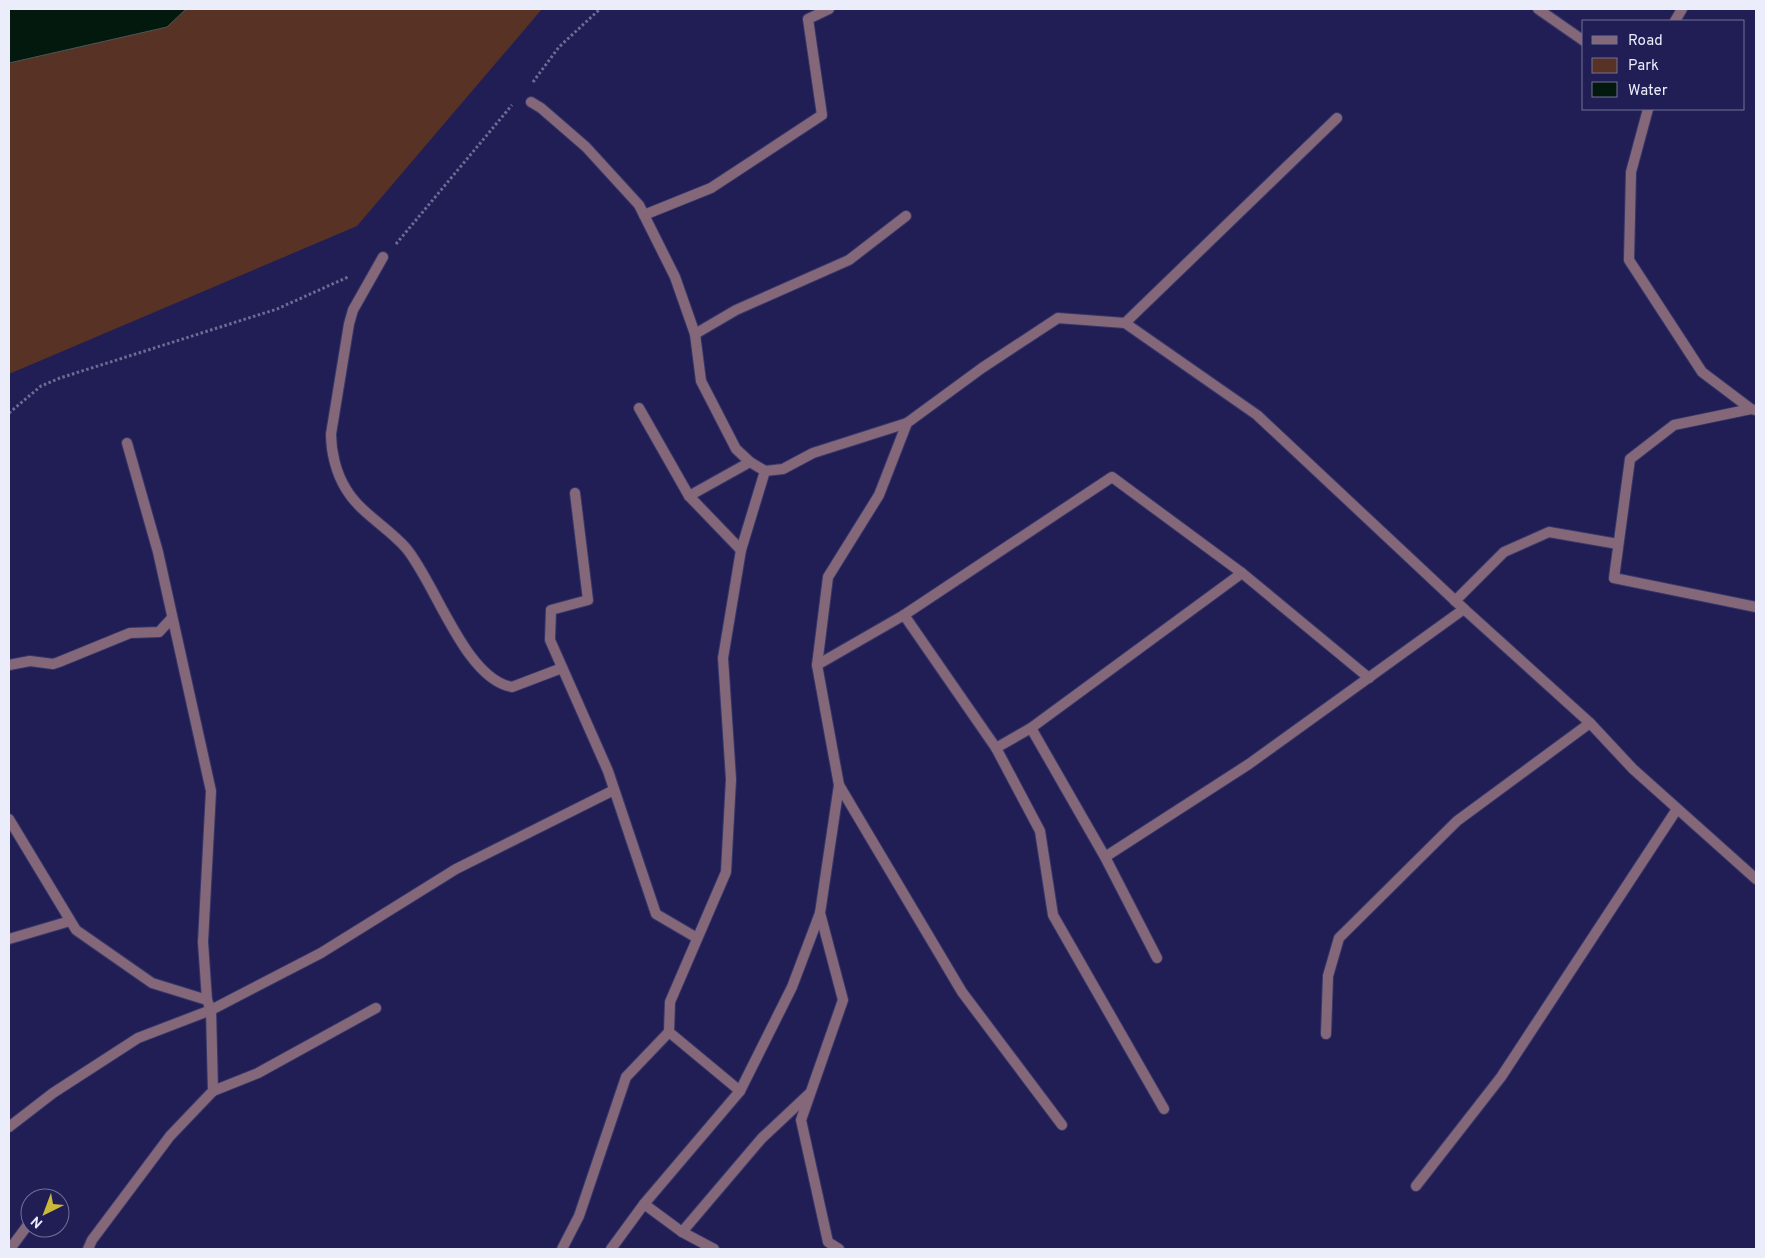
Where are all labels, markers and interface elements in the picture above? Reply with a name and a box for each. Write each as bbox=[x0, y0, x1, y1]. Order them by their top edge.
legend bbox=[1582, 20, 1745, 110]
text: Road bbox=[1628, 32, 1663, 51]
text: Park bbox=[1628, 57, 1659, 76]
text: Water bbox=[1628, 82, 1668, 101]
north arrow bbox=[20, 1188, 70, 1238]
text: N bbox=[28, 1212, 47, 1231]

